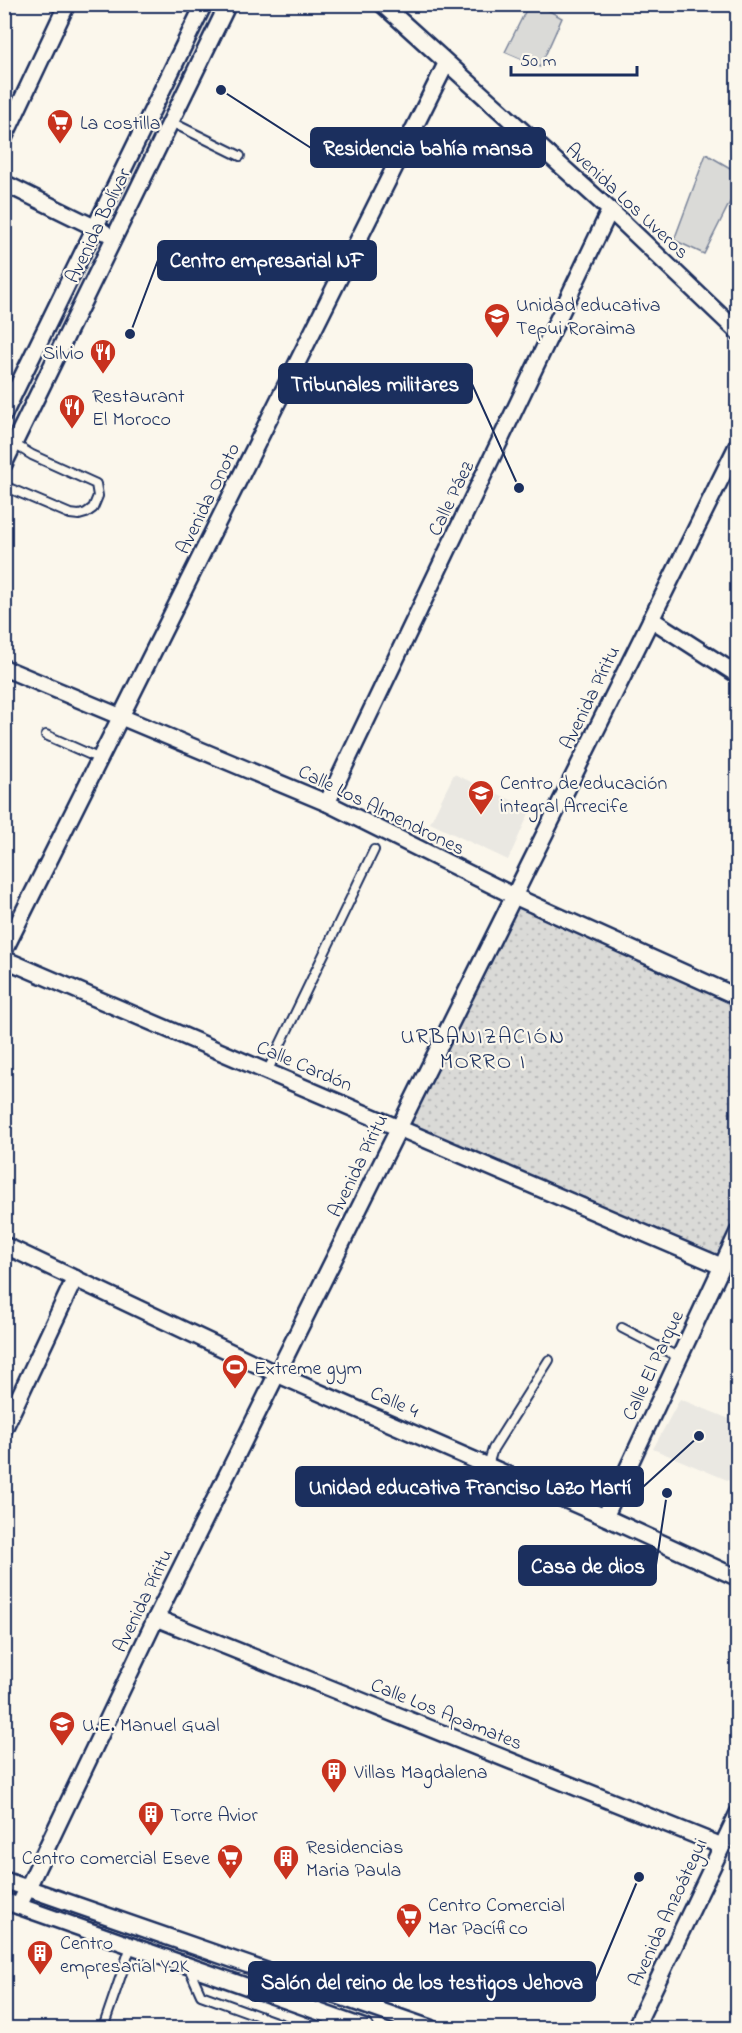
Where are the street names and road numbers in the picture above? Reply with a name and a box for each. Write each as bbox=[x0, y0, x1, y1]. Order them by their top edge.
street label: Avenida Los Uveros bbox=[558, 137, 695, 267]
street label: Avenida Bolívar bbox=[59, 163, 140, 289]
street label: Avenida Onoto bbox=[170, 439, 249, 560]
street label: Calle Páez bbox=[422, 456, 483, 542]
street label: Avenida Píritu bbox=[554, 641, 629, 755]
street label: Calle Los Almendrones bbox=[293, 758, 469, 864]
street label: Calle Cardón bbox=[251, 1034, 357, 1101]
street label: Avenida Píritu bbox=[322, 1109, 397, 1223]
street label: Calle El Parque bbox=[616, 1306, 693, 1426]
street label: Calle 4 bbox=[365, 1380, 423, 1427]
street label: Avenida Píritu bbox=[107, 1544, 182, 1658]
street label: Calle Los Apamates bbox=[366, 1672, 526, 1759]
street label: Avenida Anzoátegui bbox=[622, 1834, 717, 1992]

